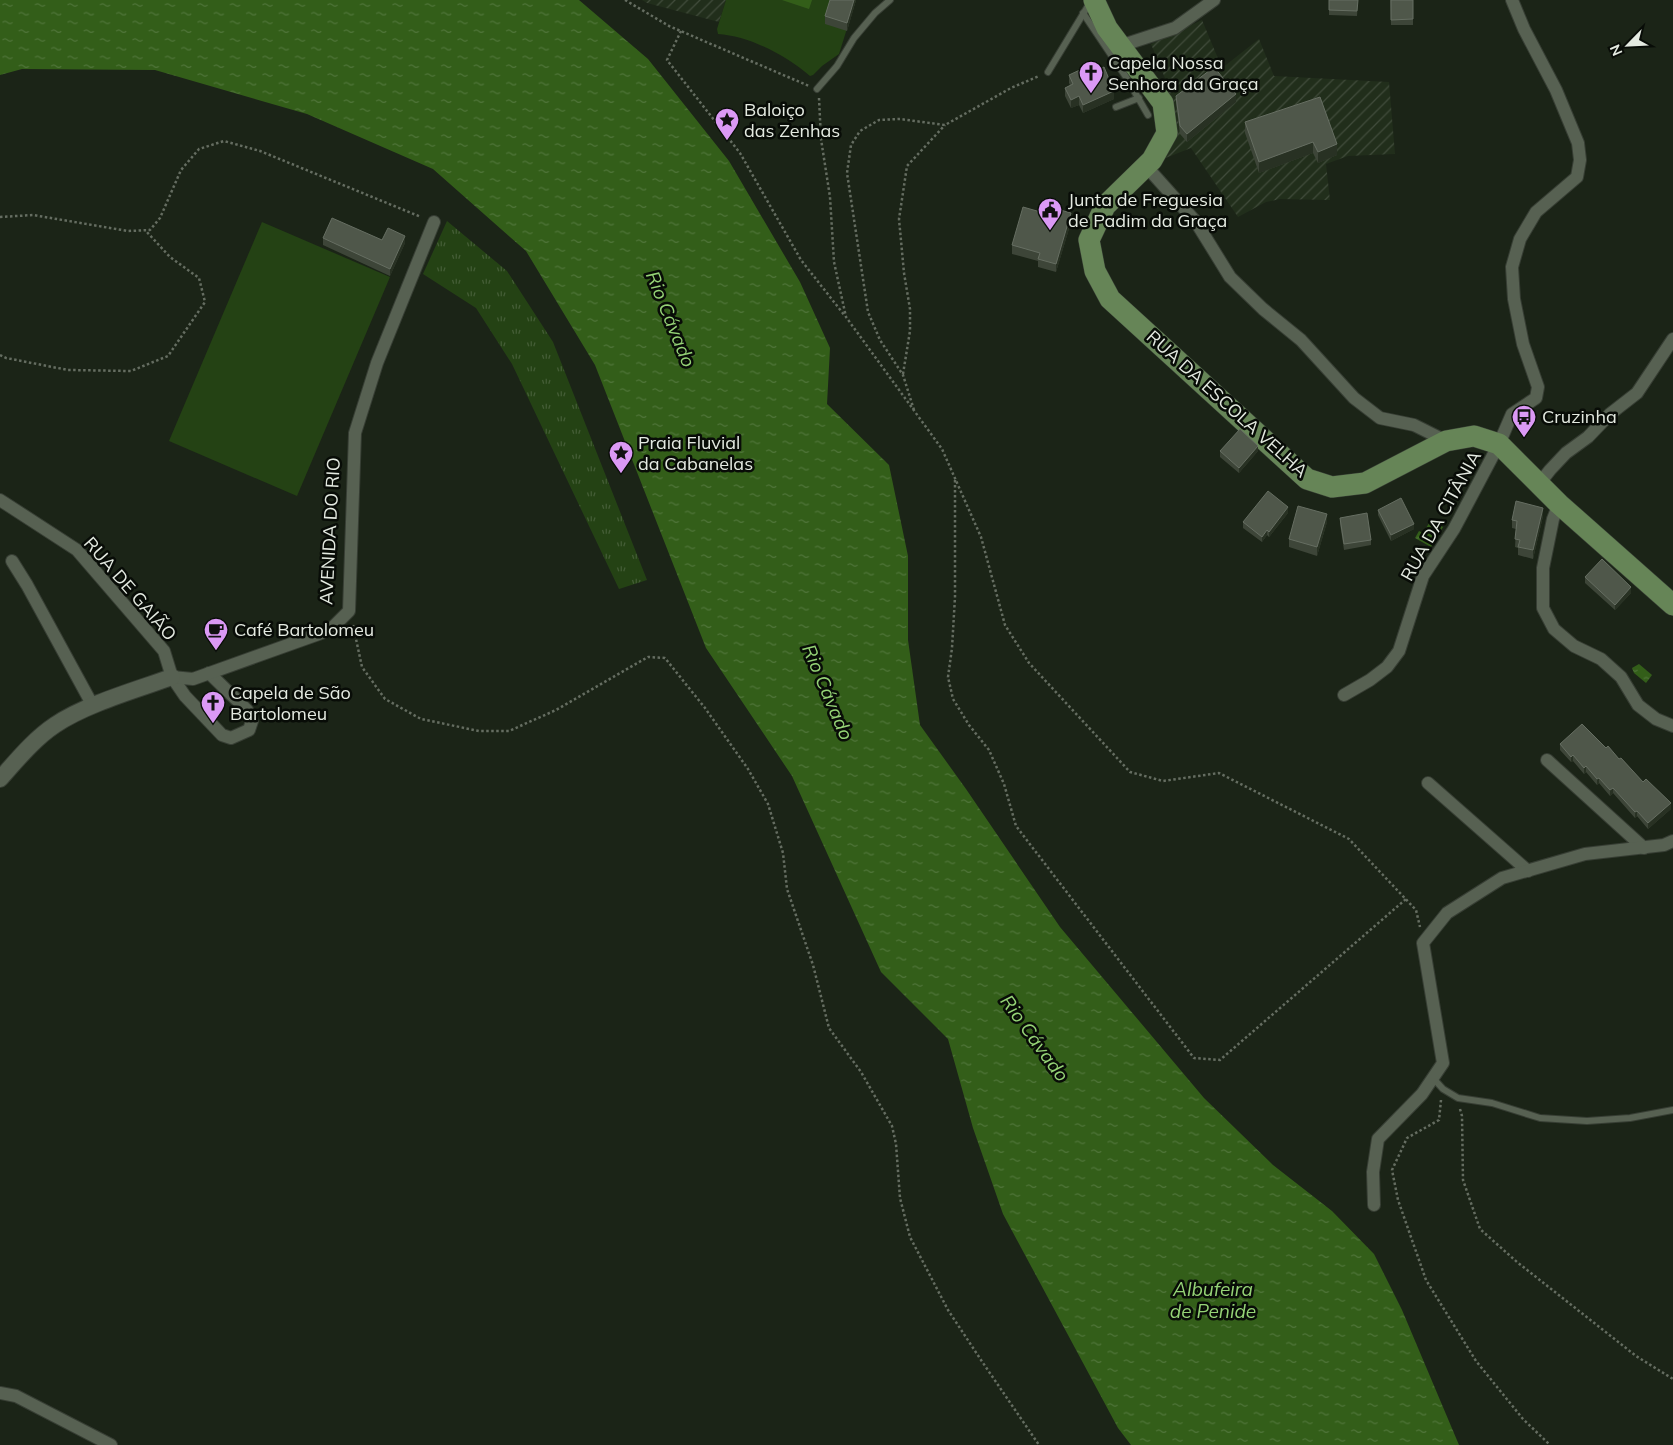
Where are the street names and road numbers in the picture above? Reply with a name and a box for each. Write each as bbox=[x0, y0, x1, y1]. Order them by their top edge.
street label: RUA DA ESCOLA VELHA bbox=[1142, 325, 1313, 482]
street label: RUA DA CITÂNIA bbox=[1395, 446, 1486, 585]
street label: AVENIDA DO RIO bbox=[314, 457, 345, 605]
street label: RUA DE GAIÃO bbox=[79, 532, 182, 645]

